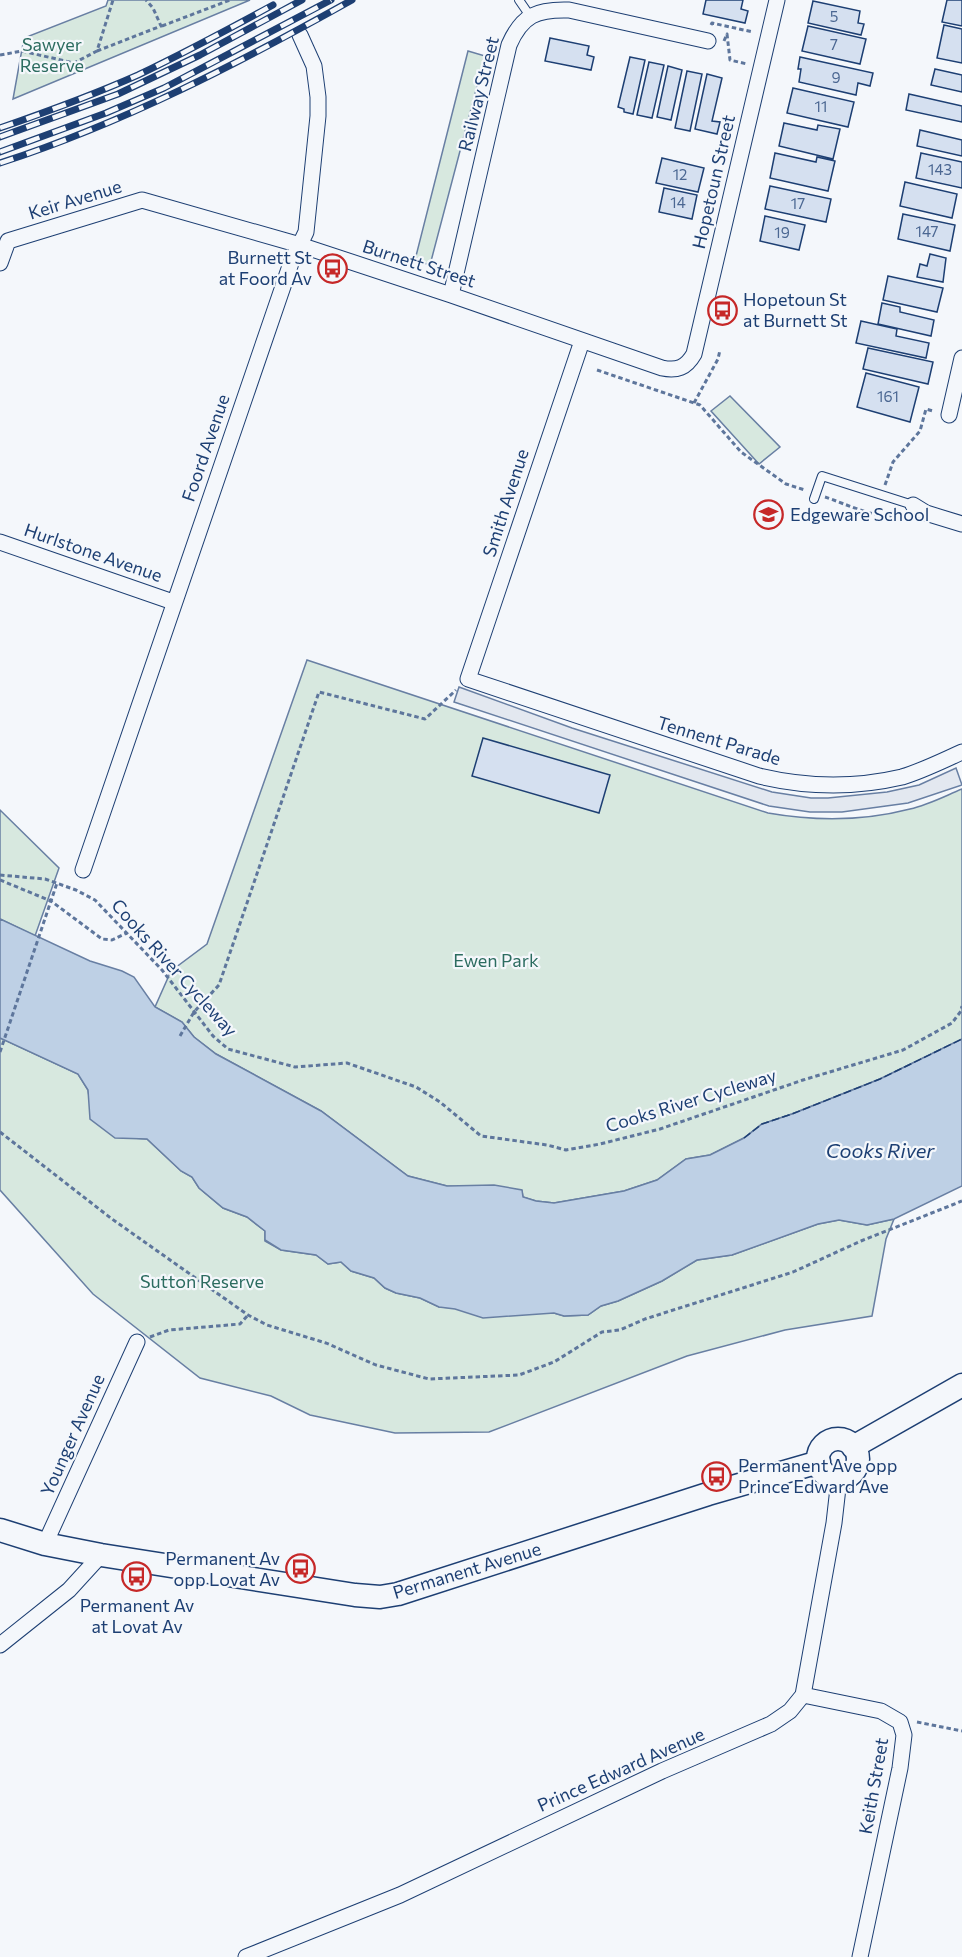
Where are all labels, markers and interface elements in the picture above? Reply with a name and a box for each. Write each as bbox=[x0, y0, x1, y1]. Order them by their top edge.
house number: 5 bbox=[830, 7, 838, 25]
park label: Sawyer Reserve bbox=[20, 33, 84, 76]
street label: Railway Street bbox=[453, 34, 503, 154]
house number: 7 bbox=[830, 35, 838, 53]
house number: 9 bbox=[831, 68, 841, 86]
house number: 11 bbox=[815, 97, 827, 115]
street label: Hopetoun Street bbox=[687, 113, 739, 251]
house number: 143 bbox=[928, 160, 952, 178]
house number: 12 bbox=[673, 165, 687, 183]
street label: Keir Avenue bbox=[25, 174, 124, 224]
house number: 14 bbox=[670, 193, 686, 211]
house number: 17 bbox=[791, 194, 805, 212]
house number: 147 bbox=[915, 222, 939, 240]
house number: 19 bbox=[774, 223, 790, 241]
street label: Burnett Street bbox=[360, 234, 479, 292]
place label: Burnett St at Foord Av bbox=[219, 246, 312, 289]
bus stop icon: Burnett St at Foord Av bbox=[317, 252, 349, 284]
place label: Hopetoun St at Burnett St bbox=[743, 288, 848, 331]
bus stop icon: Hopetoun St at Burnett St bbox=[706, 294, 738, 326]
house number: 161 bbox=[877, 387, 899, 405]
street label: Foord Avenue bbox=[176, 391, 234, 504]
street label: Smith Avenue bbox=[477, 446, 533, 559]
school or university icon: Edgeware School bbox=[753, 499, 785, 531]
place label: Edgeware School bbox=[790, 503, 929, 525]
street label: Hurlstone Avenue bbox=[21, 518, 165, 586]
street label: Tennent Parade bbox=[655, 711, 784, 769]
street label: Cooks River Cycleway bbox=[107, 894, 242, 1041]
park label: Ewen Park bbox=[453, 949, 539, 971]
street label: Cooks River Cycleway bbox=[603, 1064, 779, 1137]
water label: Cooks River bbox=[826, 1138, 935, 1162]
park label: Sutton Reserve bbox=[140, 1270, 264, 1292]
street label: Younger Avenue bbox=[35, 1370, 109, 1499]
place label: Permanent Ave opp Prince Edward Ave bbox=[738, 1454, 897, 1497]
bus stop icon: Permanent Ave opp Prince Edward Ave bbox=[701, 1460, 733, 1492]
street label: Permanent Avenue bbox=[390, 1537, 543, 1603]
place label: Permanent Av opp Lovat Av bbox=[165, 1547, 280, 1590]
bus stop icon: Permanent Av opp Lovat Av bbox=[285, 1553, 317, 1585]
bus stop icon: Permanent Av at Lovat Av bbox=[121, 1561, 153, 1593]
place label: Permanent Av at Lovat Av bbox=[80, 1594, 194, 1637]
street label: Prince Edward Avenue bbox=[534, 1722, 708, 1816]
street label: Keith Street bbox=[854, 1736, 892, 1836]

